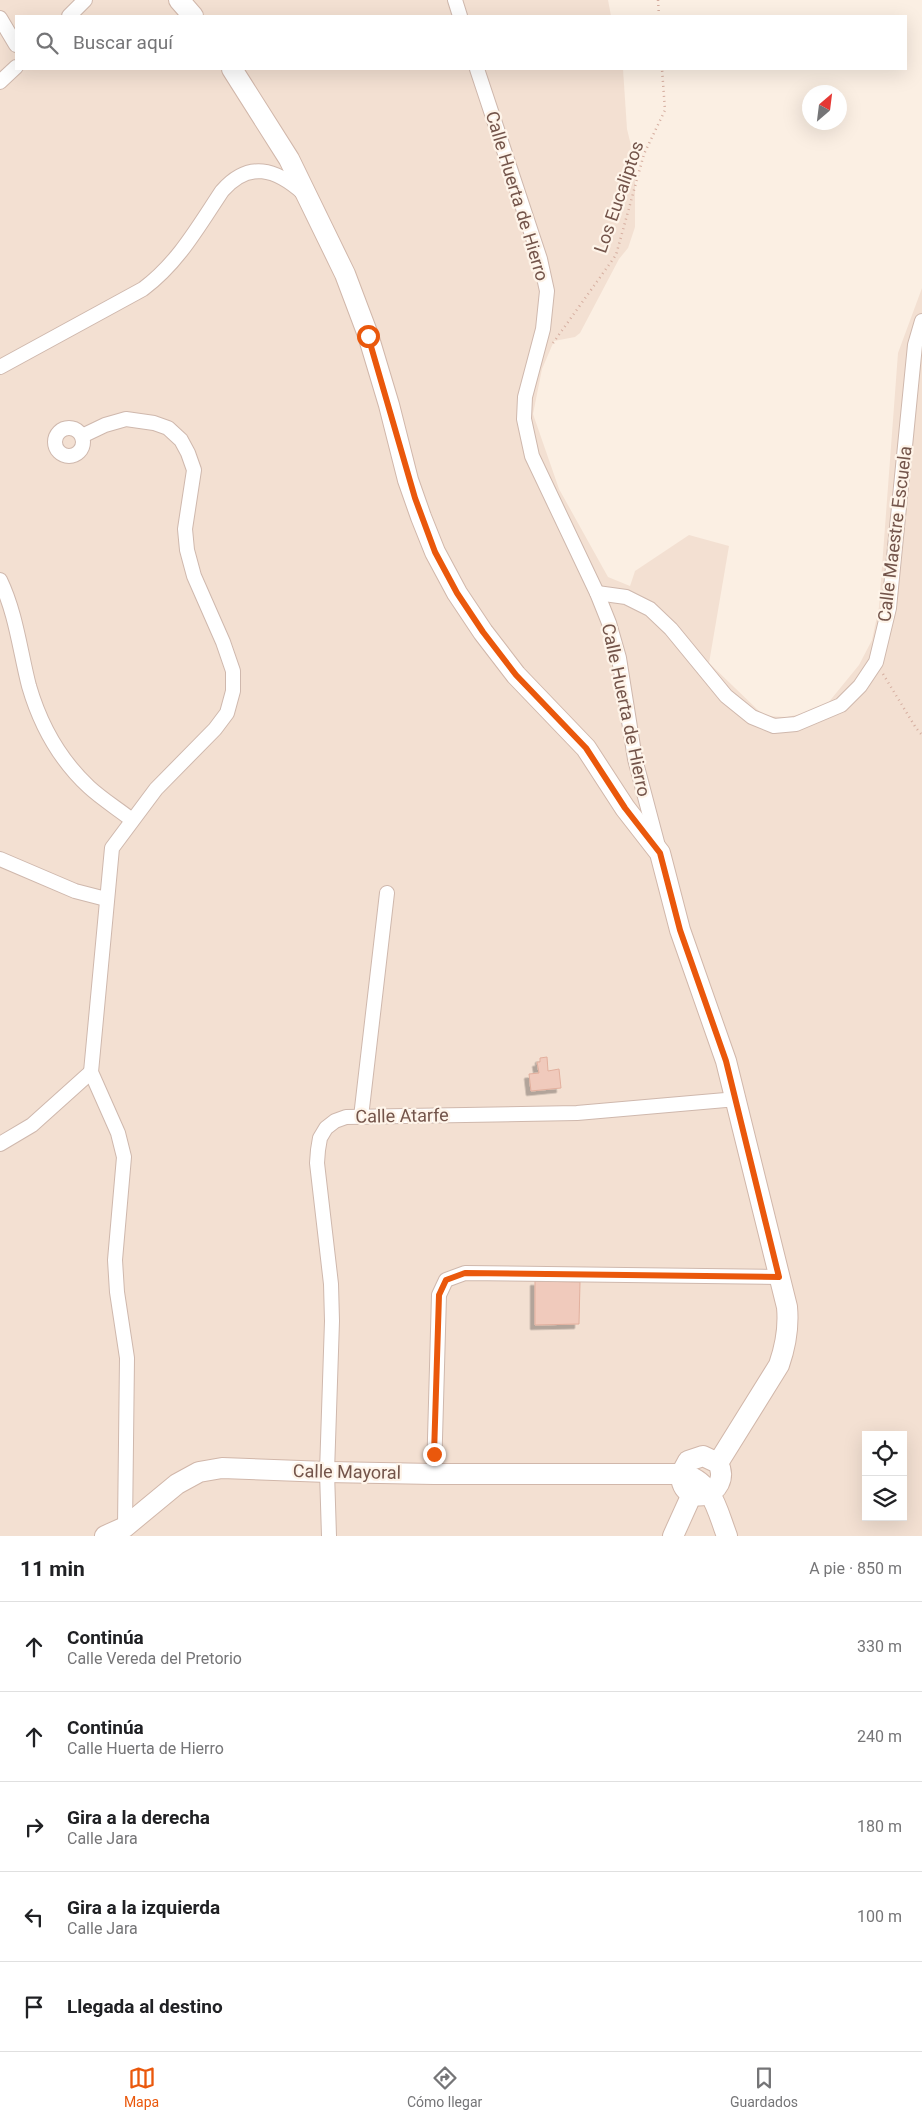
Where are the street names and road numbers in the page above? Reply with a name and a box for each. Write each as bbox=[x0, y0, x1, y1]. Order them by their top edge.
street label: Calle Huerta de Hierro bbox=[482, 108, 553, 283]
street label: Los Eucaliptos bbox=[590, 138, 648, 256]
street label: Calle Maestre Escuela bbox=[873, 445, 916, 623]
street label: Calle Huerta de Hierro bbox=[598, 621, 655, 798]
street label: Calle Atarfe bbox=[355, 1104, 449, 1127]
street label: Calle Mayoral bbox=[293, 1460, 401, 1483]

